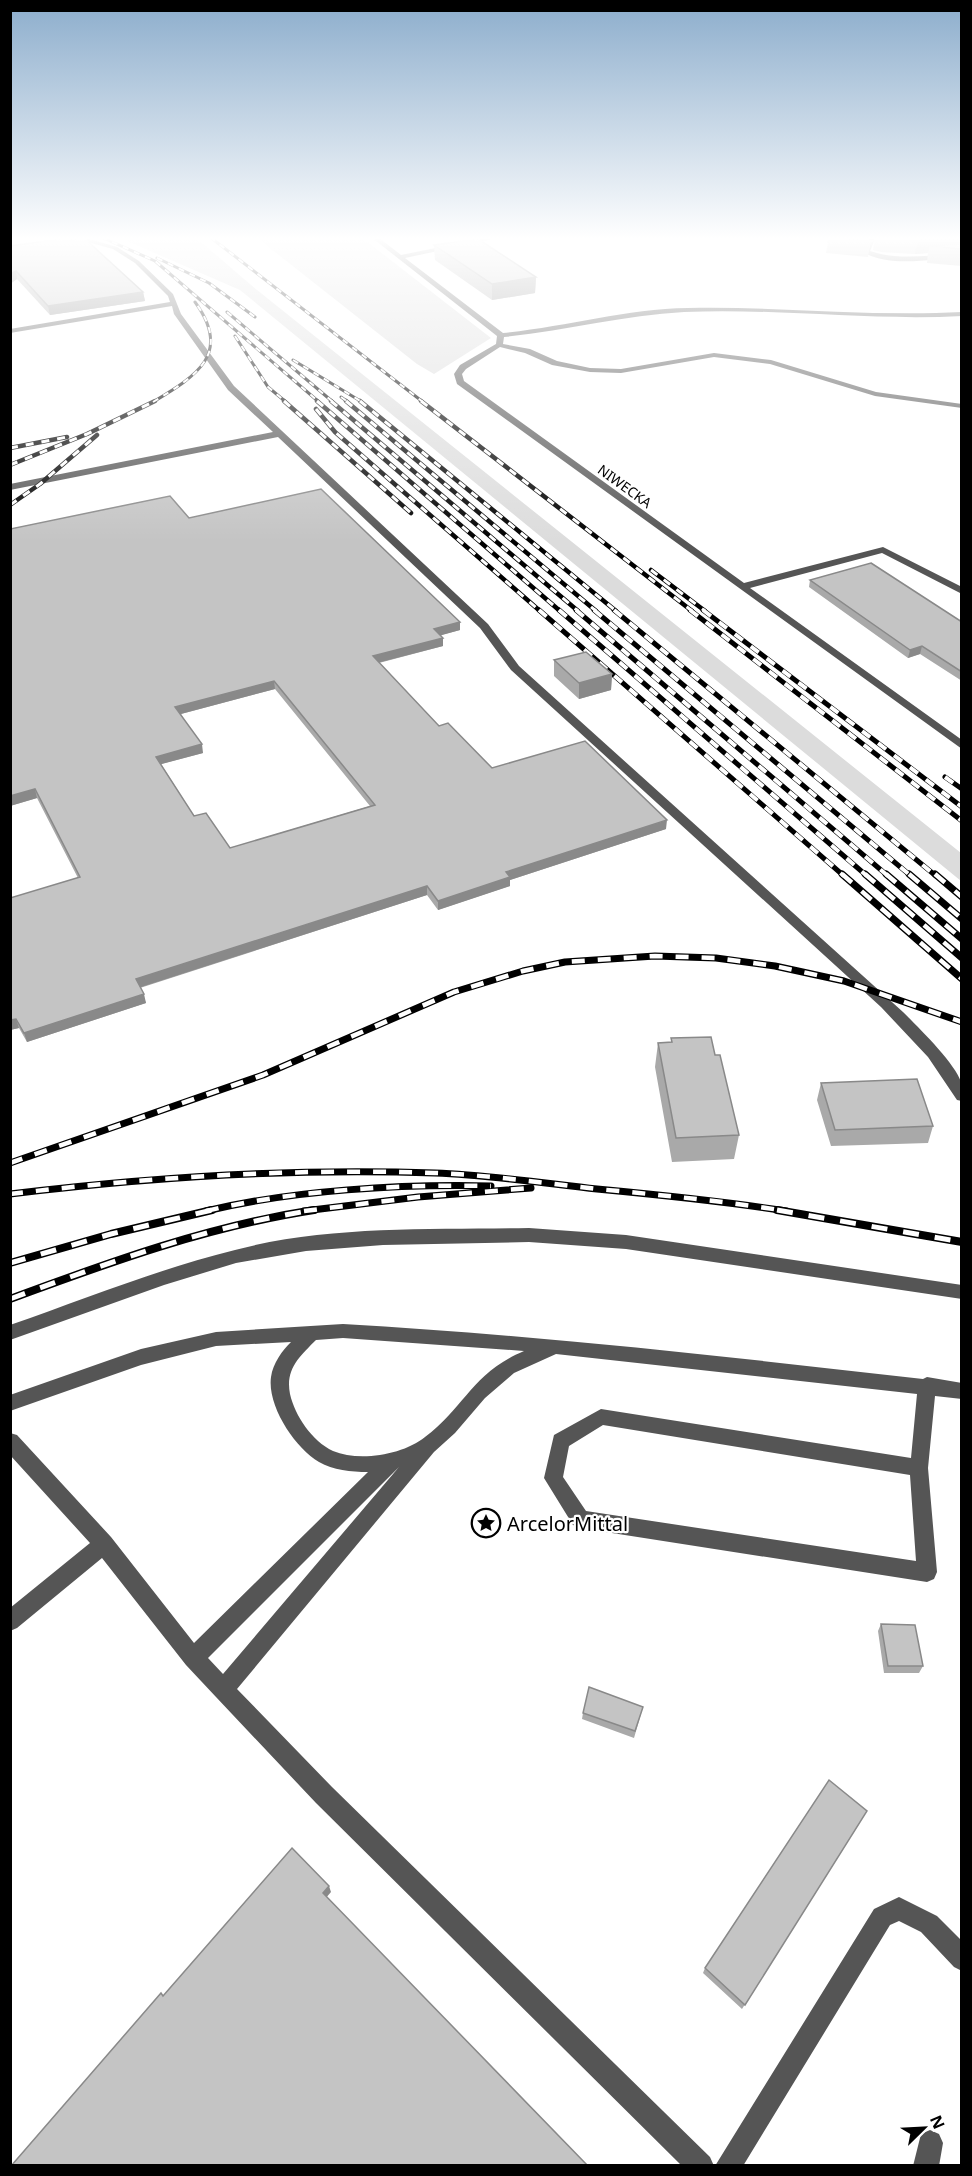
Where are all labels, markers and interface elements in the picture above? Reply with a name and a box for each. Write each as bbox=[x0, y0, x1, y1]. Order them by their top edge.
street label: NIWECKA bbox=[594, 460, 656, 512]
place icon: ArcelorMittal bbox=[470, 1507, 502, 1539]
place label: ArcelorMittal bbox=[507, 1510, 628, 1537]
north arrow bbox=[894, 2098, 954, 2158]
text: N bbox=[925, 2111, 950, 2132]

